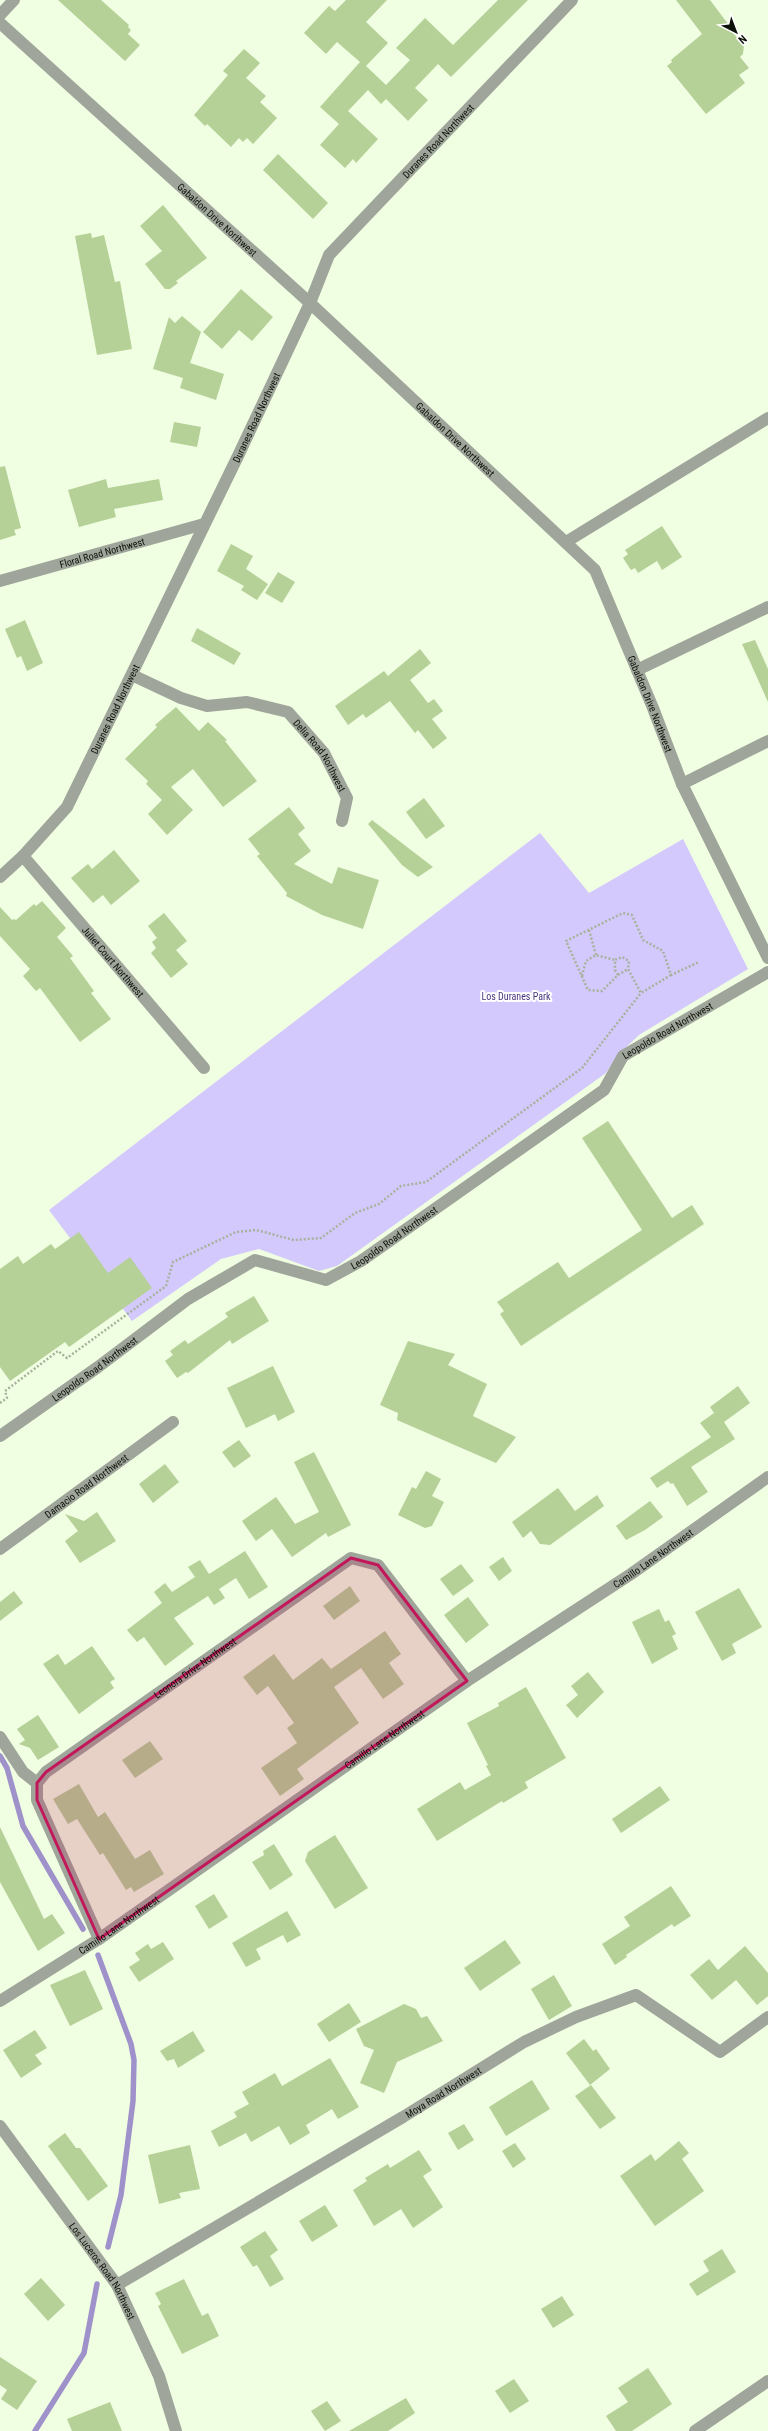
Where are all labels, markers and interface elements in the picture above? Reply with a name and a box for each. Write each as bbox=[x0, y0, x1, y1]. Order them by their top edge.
north arrow bbox=[716, 12, 756, 52]
text: N bbox=[735, 32, 749, 46]
street label: Duranes Road Northwest bbox=[400, 102, 476, 180]
street label: Gabaldon Drive Northwest bbox=[175, 181, 259, 258]
street label: Duranes Road Northwest bbox=[231, 371, 282, 464]
street label: Gabaldon Drive Northwest bbox=[414, 400, 497, 479]
street label: Floral Road Northwest bbox=[58, 536, 146, 570]
street label: Gabaldon Drive Northwest bbox=[626, 654, 674, 754]
street label: Duranes Road Northwest bbox=[89, 663, 142, 756]
street label: Delia Road Northwest bbox=[291, 717, 348, 794]
street label: Juliet Court Northwest bbox=[80, 924, 146, 1000]
park label: Los Duranes Park bbox=[481, 991, 551, 1002]
street label: Leopoldo Road Northwest bbox=[620, 1000, 715, 1061]
street label: Leopoldo Road Northwest bbox=[349, 1204, 439, 1272]
street label: Leopoldo Road Northwest bbox=[50, 1334, 139, 1404]
street label: Damacio Road Northwest bbox=[43, 1452, 130, 1520]
street label: Camillo Lane Northwest bbox=[611, 1527, 695, 1590]
street label: Leonora Drive Northwest bbox=[152, 1636, 238, 1701]
street label: Camillo Lane Northwest bbox=[342, 1708, 426, 1771]
street label: Camillo Lane Northwest bbox=[77, 1894, 161, 1956]
street label: Moya Road Northwest bbox=[404, 2065, 483, 2120]
street label: Los Luceros Road Northwest bbox=[67, 2221, 137, 2322]

